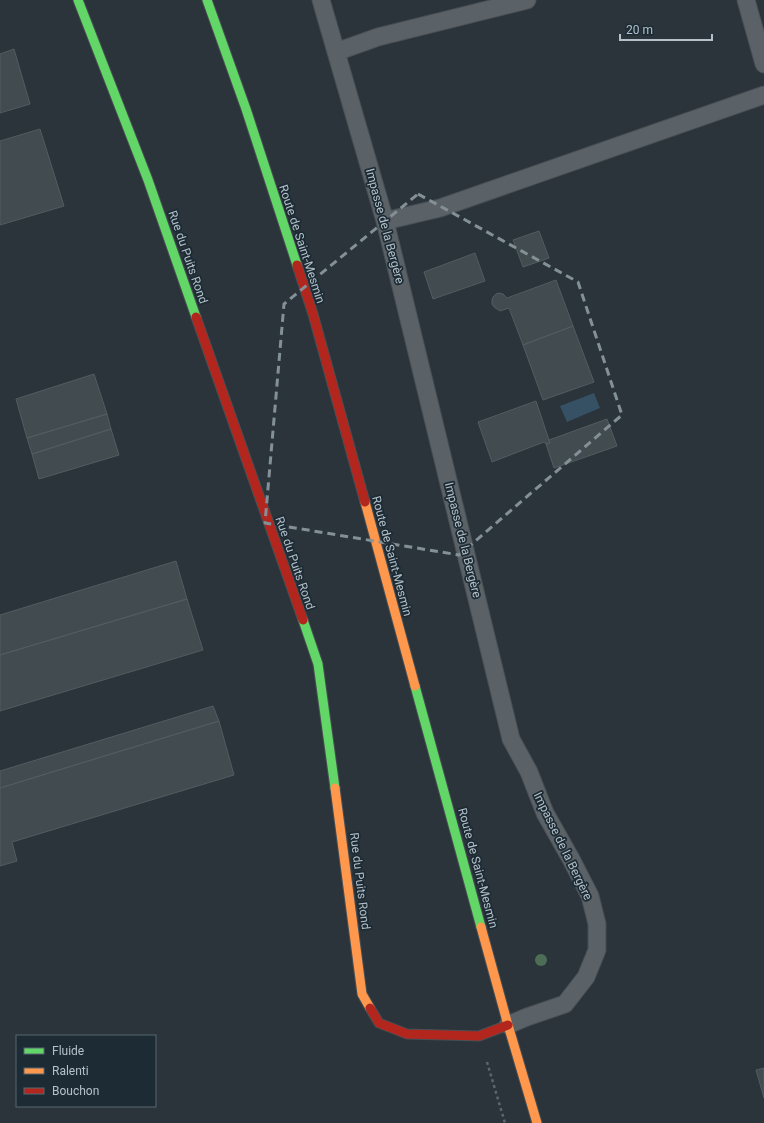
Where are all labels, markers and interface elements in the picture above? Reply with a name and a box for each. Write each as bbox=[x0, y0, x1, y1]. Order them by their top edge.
scale bar bbox=[620, 16, 712, 42]
text: 20 m bbox=[626, 23, 653, 37]
street label: Impasse de la Bergère bbox=[363, 167, 407, 285]
street label: Route de Saint-Mesmin bbox=[276, 183, 328, 305]
street label: Rue du Puits Rond bbox=[166, 209, 210, 305]
street label: Impasse de la Bergère bbox=[442, 481, 484, 599]
street label: Route de Saint-Mesmin bbox=[369, 494, 415, 618]
street label: Rue du Puits Rond bbox=[273, 515, 317, 611]
street label: Impasse de la Bergère bbox=[531, 790, 595, 902]
street label: Route de Saint-Mesmin bbox=[455, 806, 501, 930]
street label: Rue du Puits Rond bbox=[347, 832, 373, 930]
legend bbox=[16, 1035, 156, 1107]
text: Fluide bbox=[52, 1044, 84, 1058]
text: Ralenti bbox=[52, 1064, 89, 1078]
text: Bouchon bbox=[52, 1084, 99, 1098]

